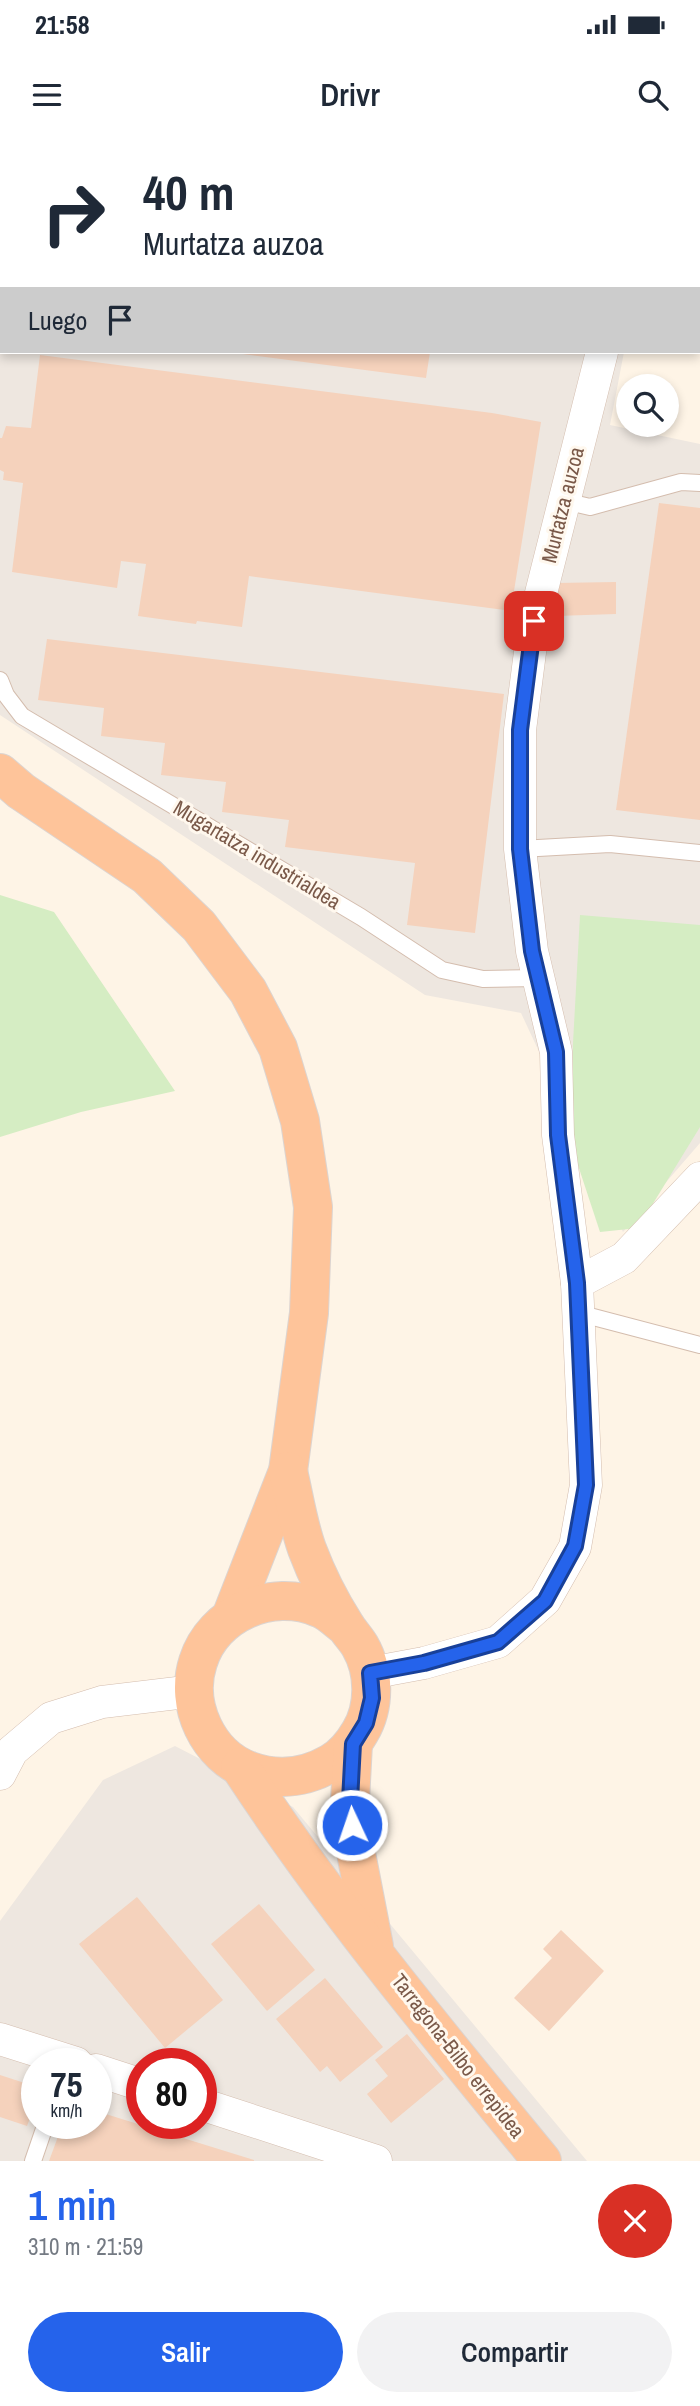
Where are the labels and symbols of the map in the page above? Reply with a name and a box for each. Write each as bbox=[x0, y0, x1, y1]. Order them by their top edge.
street label: Murtatza auzoa bbox=[534, 443, 591, 566]
pin bbox=[504, 591, 564, 651]
street label: Mugartatza industrialdea bbox=[168, 793, 347, 916]
position arrow bbox=[315, 1788, 389, 1862]
street label: Tarragona-Bilbo errepidea bbox=[385, 1967, 532, 2144]
speed limit sign: 80 bbox=[126, 2048, 217, 2139]

